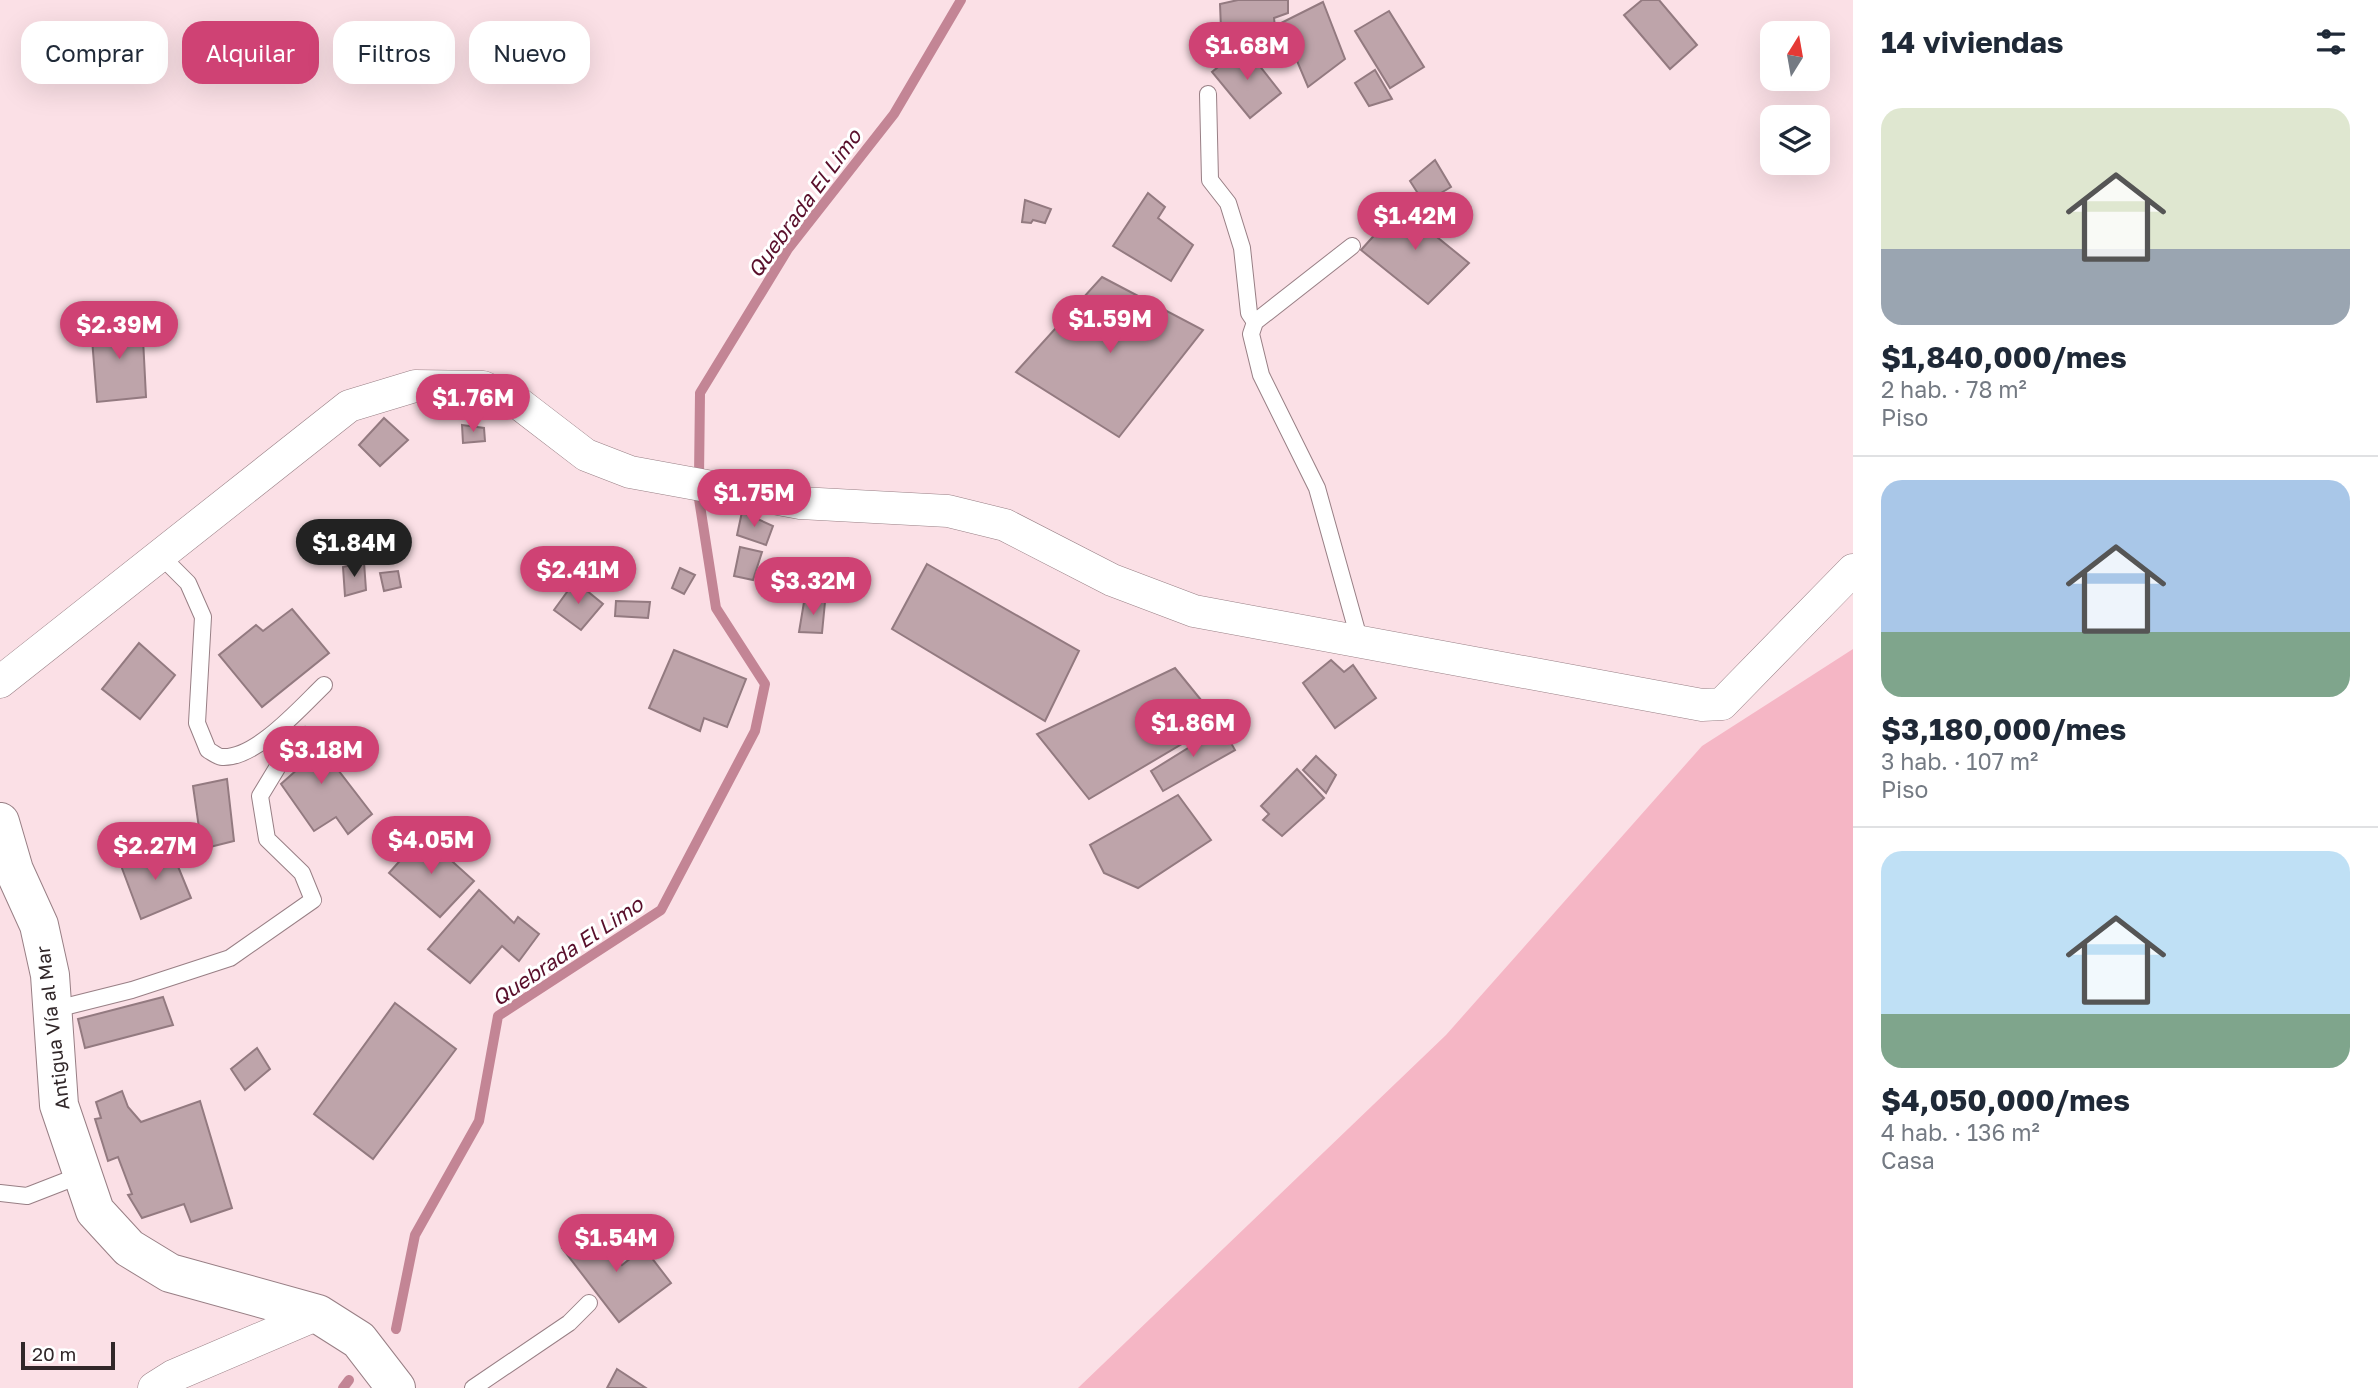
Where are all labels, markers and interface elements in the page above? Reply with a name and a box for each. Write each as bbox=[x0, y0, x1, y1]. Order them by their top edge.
chip: Comprar bbox=[21, 21, 168, 84]
chip: Alquilar bbox=[182, 21, 319, 84]
chip: Filtros bbox=[333, 21, 455, 84]
chip: Nuevo bbox=[469, 21, 590, 84]
north arrow bbox=[1760, 21, 1830, 91]
map controls bbox=[1760, 21, 1830, 175]
pin: $1.68M bbox=[1190, 22, 1304, 82]
icon: filters bbox=[2312, 23, 2350, 61]
text: 14 viviendas bbox=[1881, 24, 2064, 60]
text: $1.68M bbox=[1205, 31, 1289, 59]
button: layers bbox=[1760, 105, 1830, 175]
water label: Quebrada El Limo bbox=[742, 123, 867, 282]
icon: home bbox=[2053, 154, 2179, 280]
pin: $1.42M bbox=[1358, 192, 1472, 252]
text: $1.42M bbox=[1373, 201, 1457, 229]
pin: $1.59M bbox=[1053, 296, 1167, 355]
pin: $2.39M bbox=[62, 302, 176, 361]
text: $1.59M bbox=[1068, 304, 1152, 332]
text: $2.39M bbox=[76, 310, 162, 338]
text: $1,840,000/mes bbox=[1881, 339, 2127, 375]
pin: $1.76M bbox=[416, 374, 530, 434]
text: 2 hab. · 78 m² bbox=[1881, 375, 2027, 403]
text: $1.76M bbox=[432, 383, 514, 411]
text: Piso bbox=[1881, 403, 1928, 431]
pin: $1.75M bbox=[697, 470, 811, 529]
text: $1.75M bbox=[713, 478, 795, 506]
pin: $1.84M bbox=[297, 520, 411, 579]
icon: home bbox=[2053, 526, 2179, 652]
text: $1.84M bbox=[312, 528, 396, 556]
pin: $2.41M bbox=[521, 546, 635, 606]
text: $2.41M bbox=[536, 555, 620, 583]
pin: $3.32M bbox=[756, 558, 870, 617]
text: $3.32M bbox=[770, 566, 856, 594]
pin: $1.86M bbox=[1136, 700, 1250, 759]
text: $1.86M bbox=[1151, 708, 1235, 736]
text: $3,180,000/mes bbox=[1881, 711, 2126, 747]
pin: $3.18M bbox=[264, 726, 378, 786]
text: $3.18M bbox=[279, 735, 363, 763]
text: 3 hab. · 107 m² bbox=[1881, 747, 2038, 775]
text: Piso bbox=[1881, 775, 1928, 803]
pin: $4.05M bbox=[374, 816, 488, 876]
pin: $2.27M bbox=[98, 822, 212, 882]
text: $4.05M bbox=[388, 825, 474, 853]
text: $2.27M bbox=[113, 831, 197, 859]
water label: Quebrada El Limo bbox=[486, 890, 649, 1011]
icon: home bbox=[2053, 897, 2179, 1023]
street label: Antigua Vía al Mar bbox=[30, 944, 73, 1111]
text: $4,050,000/mes bbox=[1881, 1082, 2130, 1118]
text: 4 hab. · 136 m² bbox=[1881, 1118, 2040, 1146]
text: Casa bbox=[1881, 1146, 1935, 1174]
pin: $1.54M bbox=[559, 1214, 673, 1274]
text: $1.54M bbox=[574, 1223, 658, 1251]
scale bar bbox=[21, 1339, 116, 1371]
text: 20 m bbox=[32, 1342, 76, 1365]

